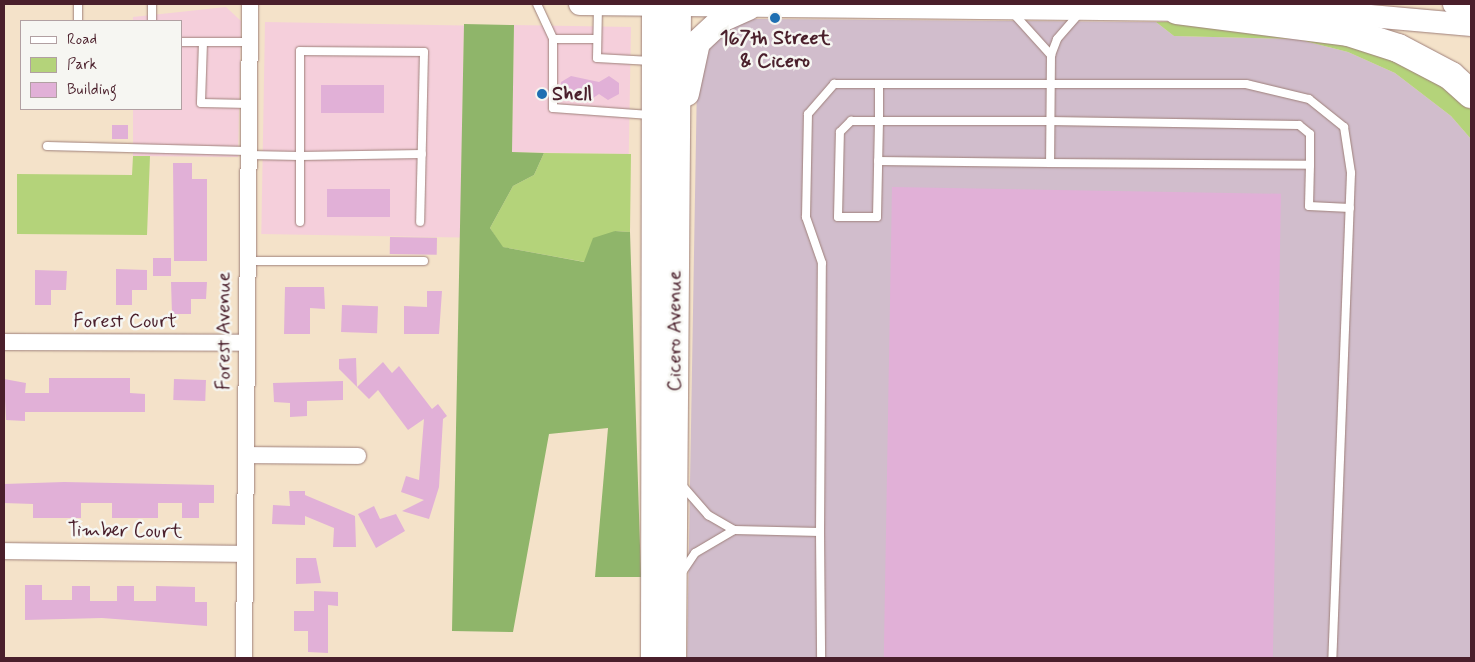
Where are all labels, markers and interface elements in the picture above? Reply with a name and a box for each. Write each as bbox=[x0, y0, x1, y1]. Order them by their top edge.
marker: 167th Street & Cicero bbox=[769, 12, 781, 24]
legend bbox=[20, 20, 182, 110]
place label: 167th Street & Cicero bbox=[720, 26, 830, 73]
text: Road bbox=[67, 30, 97, 50]
text: Park bbox=[67, 55, 97, 75]
text: Building bbox=[67, 80, 117, 100]
place label: Shell bbox=[552, 82, 592, 106]
marker: Shell bbox=[536, 88, 548, 100]
street label: Cicero Avenue bbox=[663, 271, 687, 391]
street label: Forest Avenue bbox=[212, 272, 236, 390]
street label: Forest Court bbox=[73, 309, 177, 333]
street label: Timber Court bbox=[68, 518, 182, 544]

